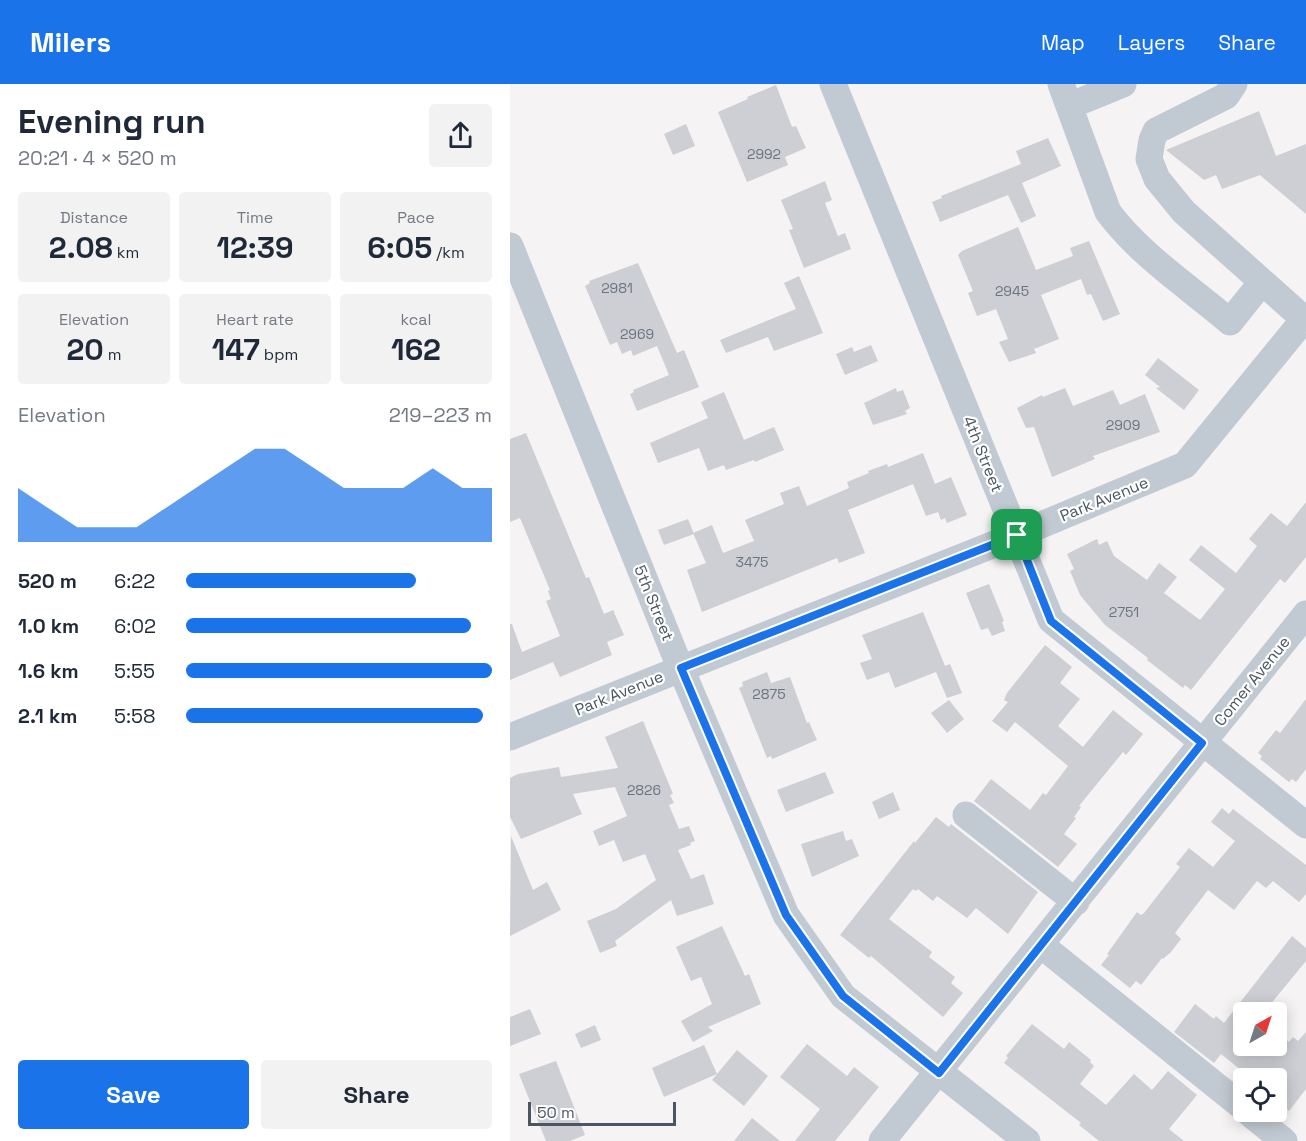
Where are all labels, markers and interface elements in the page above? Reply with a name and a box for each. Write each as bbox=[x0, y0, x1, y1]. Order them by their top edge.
text: Milers bbox=[30, 24, 111, 60]
text: Map bbox=[1041, 29, 1085, 56]
text: Layers bbox=[1118, 29, 1185, 56]
text: Share bbox=[1218, 29, 1276, 56]
text: Evening run bbox=[18, 101, 206, 143]
button: share bbox=[429, 104, 492, 167]
text: 20:21 · 4 × 520 m bbox=[18, 145, 177, 171]
house number: 2992 bbox=[747, 145, 781, 163]
text: Distance bbox=[60, 207, 128, 228]
text: Time bbox=[237, 207, 273, 228]
text: Pace bbox=[397, 207, 435, 228]
text: 2.08 bbox=[49, 228, 113, 267]
text: 12:39 bbox=[216, 228, 294, 267]
text: 6:05 bbox=[367, 228, 432, 267]
text: km bbox=[113, 242, 139, 263]
text: /km bbox=[432, 242, 465, 263]
house number: 2981 bbox=[601, 279, 633, 297]
house number: 2945 bbox=[995, 282, 1029, 300]
text: Elevation bbox=[59, 309, 129, 330]
text: Heart rate bbox=[216, 309, 294, 330]
text: kcal bbox=[401, 309, 431, 330]
house number: 2969 bbox=[620, 325, 654, 343]
text: 20 bbox=[66, 330, 104, 369]
text: 147 bbox=[212, 330, 260, 369]
text: 162 bbox=[391, 330, 441, 369]
text: m bbox=[104, 344, 122, 365]
text: bpm bbox=[260, 344, 298, 365]
text: Elevation bbox=[18, 402, 106, 428]
text: 219–223 m bbox=[389, 402, 492, 428]
street label: 4th Street bbox=[958, 413, 1008, 495]
house number: 2909 bbox=[1106, 416, 1140, 434]
street label: Park Avenue bbox=[1057, 472, 1151, 526]
pin bbox=[991, 509, 1042, 560]
icon: arrive bbox=[1000, 518, 1033, 551]
house number: 3475 bbox=[735, 553, 769, 571]
street label: 5th Street bbox=[629, 562, 679, 644]
text: 520 m bbox=[18, 568, 77, 594]
text: 6:22 bbox=[114, 568, 155, 594]
house number: 2751 bbox=[1109, 603, 1139, 621]
text: 1.0 km bbox=[18, 613, 79, 639]
text: 6:02 bbox=[114, 613, 156, 639]
street label: Comer Avenue bbox=[1209, 632, 1295, 730]
text: 1.6 km bbox=[18, 658, 79, 684]
text: 5:55 bbox=[114, 658, 155, 684]
street label: Park Avenue bbox=[572, 666, 666, 720]
house number: 2875 bbox=[752, 685, 786, 703]
text: 2.1 km bbox=[18, 703, 77, 729]
text: 5:58 bbox=[114, 703, 155, 729]
house number: 2826 bbox=[627, 781, 661, 799]
north arrow bbox=[1233, 1002, 1287, 1056]
map controls bbox=[1233, 1002, 1287, 1122]
button: Save bbox=[18, 1060, 249, 1129]
button: Share bbox=[261, 1060, 492, 1129]
button: locate bbox=[1233, 1068, 1287, 1122]
scale bar bbox=[528, 1099, 676, 1126]
text: 50 m bbox=[537, 1102, 575, 1123]

